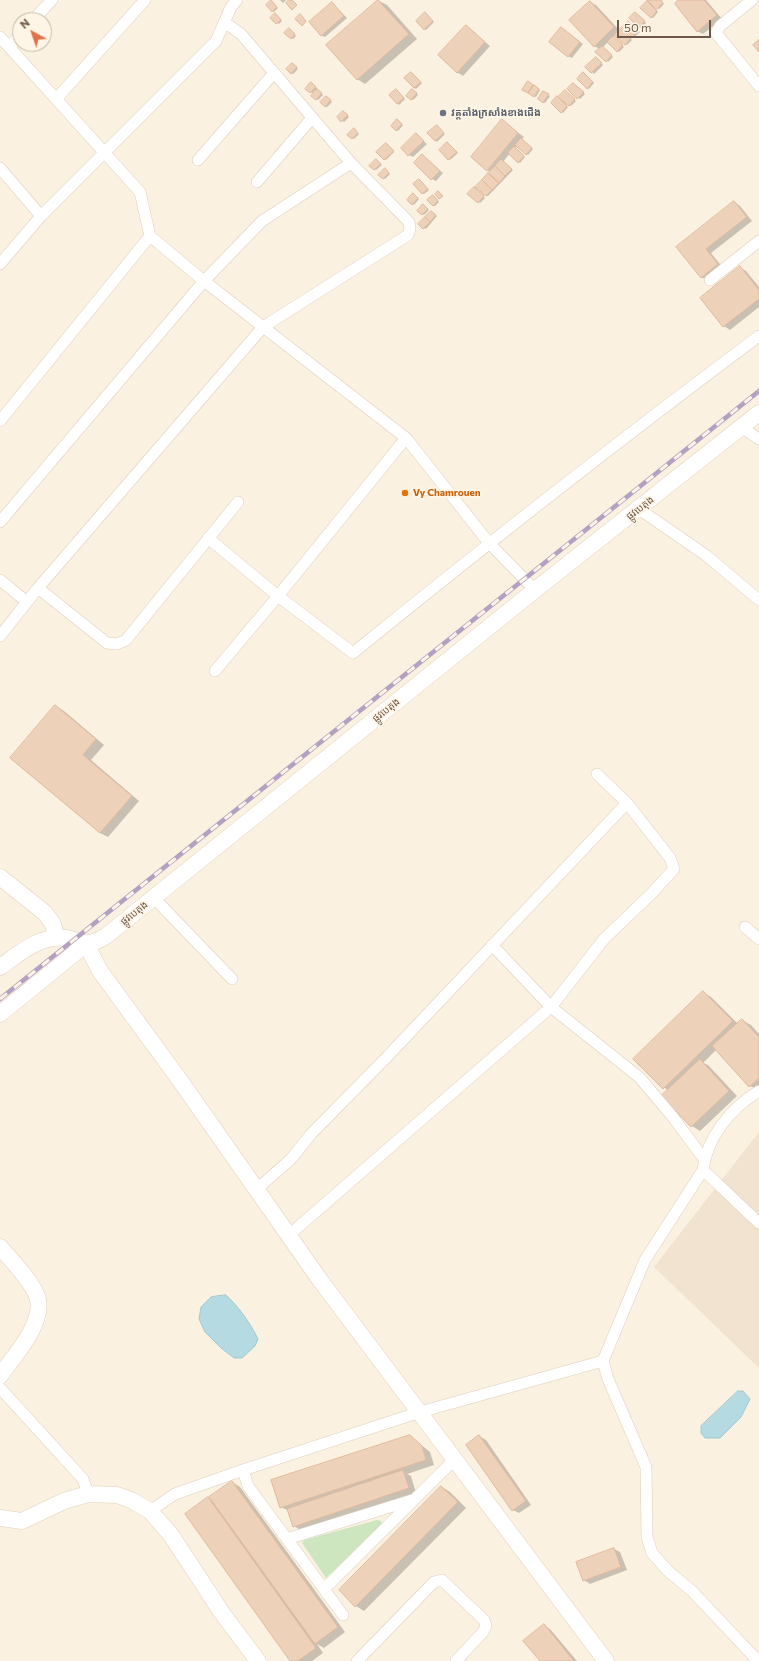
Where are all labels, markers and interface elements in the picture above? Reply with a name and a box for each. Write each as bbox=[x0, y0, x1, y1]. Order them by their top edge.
north arrow bbox=[12, 12, 52, 52]
scale bar bbox=[619, 12, 713, 38]
text: N bbox=[17, 16, 32, 31]
text: 50 m bbox=[624, 20, 652, 34]
place label: វត្តតាំងក្រសាំងខាងជើង bbox=[451, 107, 541, 119]
marker: វត្តតាំងក្រសាំងខាងជើង bbox=[438, 108, 448, 118]
place label: Vy Chamrouen bbox=[413, 487, 480, 499]
marker: Vy Chamrouen bbox=[400, 488, 410, 498]
street label: ផ្លូវបេតុង bbox=[624, 494, 656, 522]
street label: ផ្លូវបេតុង bbox=[370, 695, 402, 725]
street label: ផ្លូវបេតុង bbox=[118, 898, 150, 928]

